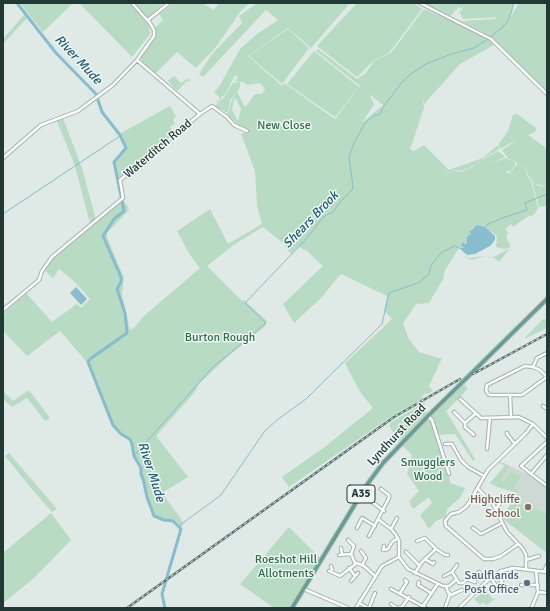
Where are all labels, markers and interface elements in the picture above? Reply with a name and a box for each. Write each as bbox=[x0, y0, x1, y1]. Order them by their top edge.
water label: River Mude bbox=[51, 32, 105, 88]
street label: Waterditch Road bbox=[121, 116, 195, 182]
park label: New Close bbox=[257, 119, 311, 133]
water label: Shears Brook bbox=[280, 188, 342, 252]
park label: Burton Rough bbox=[185, 331, 255, 345]
street label: Lyndhurst Road bbox=[365, 401, 429, 469]
water label: River Mude bbox=[134, 440, 168, 504]
park label: Smugglers Wood bbox=[401, 456, 455, 484]
road number: A35 bbox=[347, 485, 375, 503]
place label: Highcliffe School bbox=[470, 493, 520, 521]
marker: Highcliffe School bbox=[523, 502, 533, 512]
park label: Roeshot Hill Allotments bbox=[255, 553, 317, 581]
place label: Saulflands Post Office bbox=[464, 569, 519, 597]
marker: Saulflands Post Office bbox=[522, 578, 532, 588]

